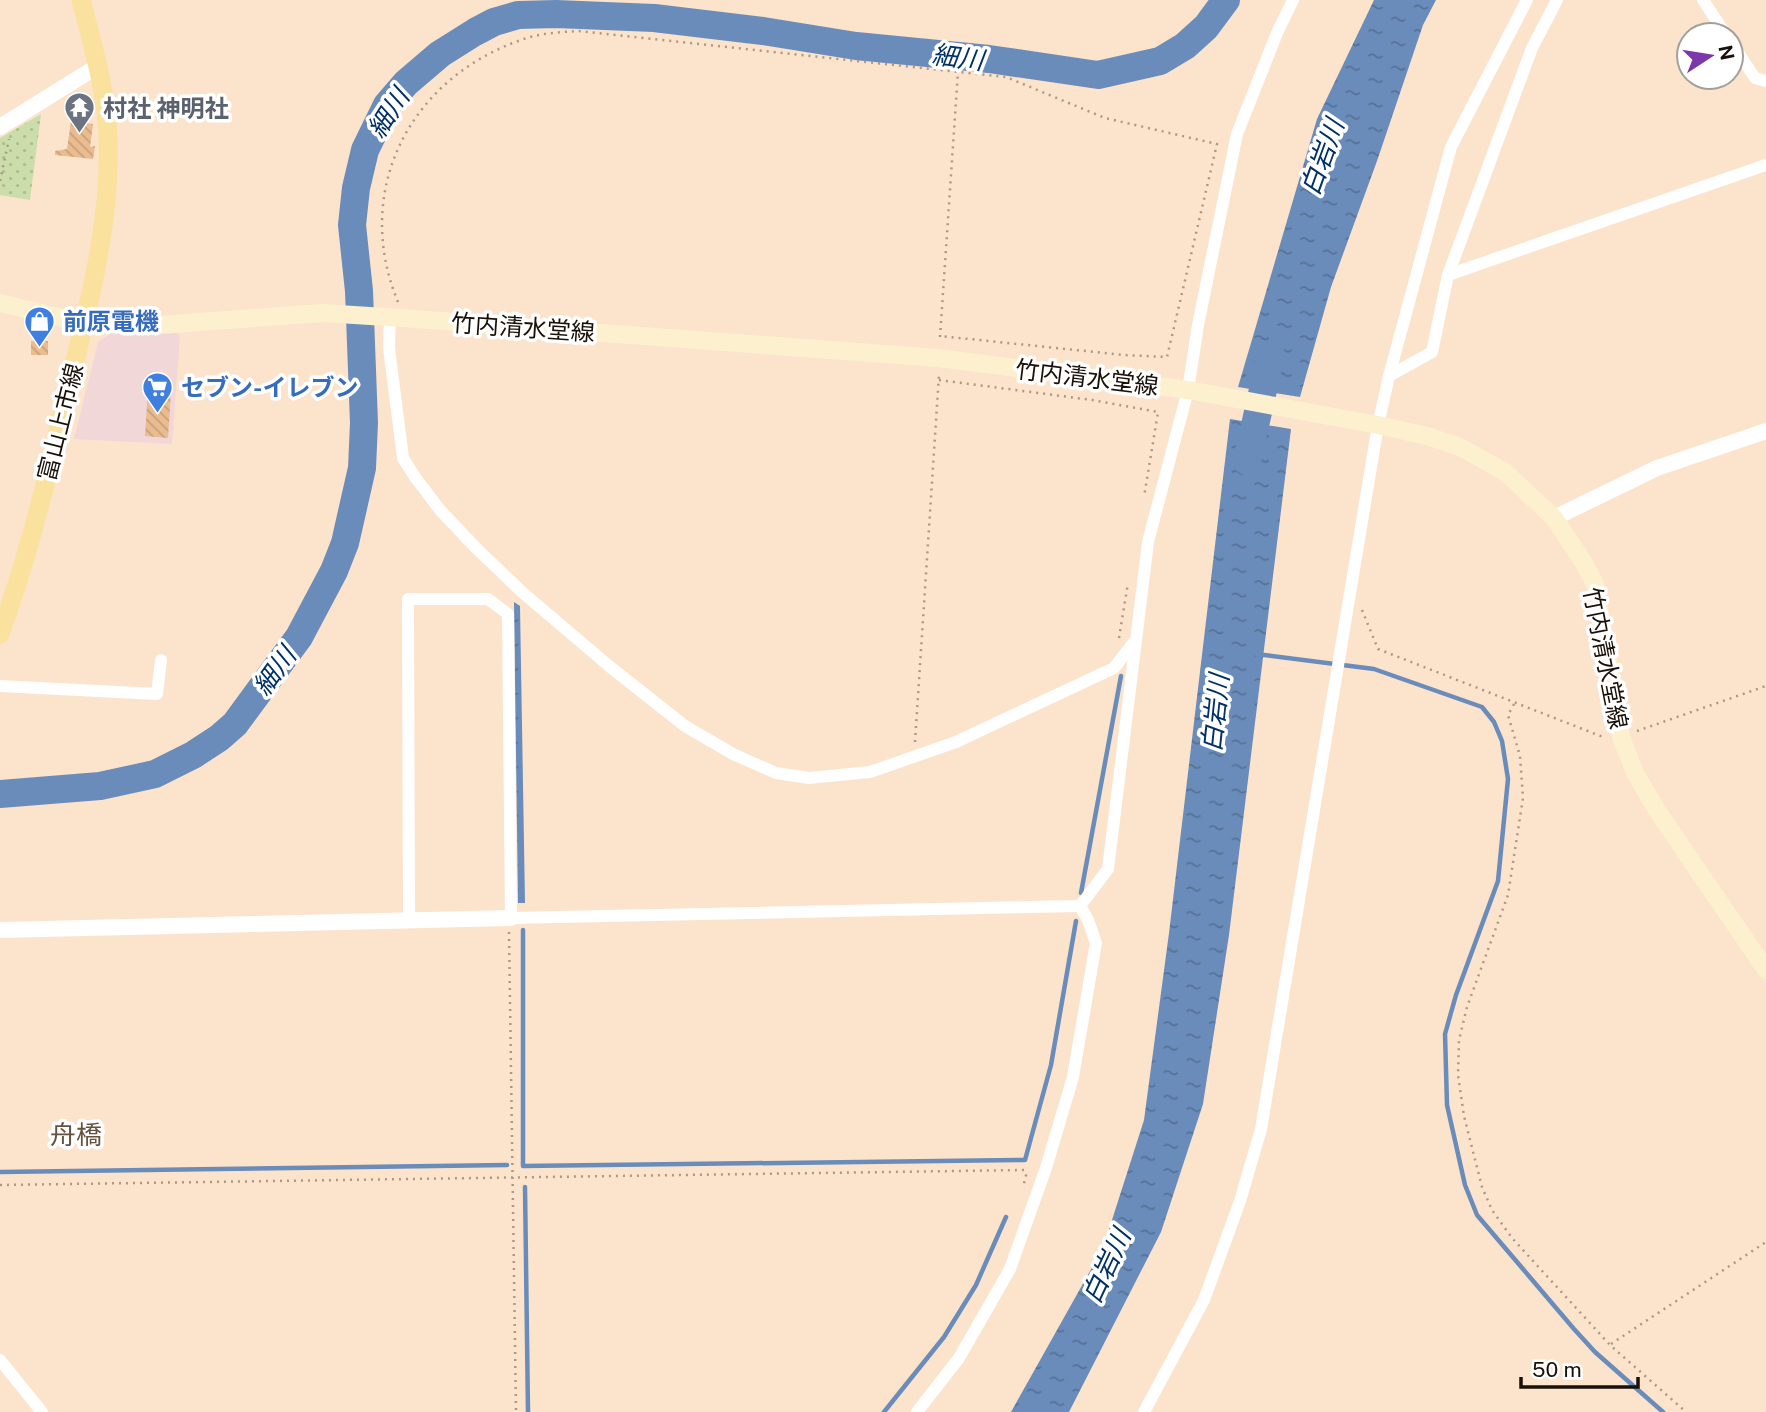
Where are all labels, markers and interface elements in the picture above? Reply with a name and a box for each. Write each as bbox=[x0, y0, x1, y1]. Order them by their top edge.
north arrow bbox=[1675, 21, 1745, 91]
water label: 細川 bbox=[930, 38, 989, 76]
text: N bbox=[1714, 43, 1739, 62]
water label: 細川 bbox=[361, 80, 417, 143]
temple icon: 村社 神明社 bbox=[63, 91, 97, 135]
place label: 村社 神明社 bbox=[103, 94, 228, 122]
water label: 白岩川 bbox=[1294, 112, 1351, 199]
shop icon: 前原電機 bbox=[23, 304, 57, 348]
place label: 前原電機 bbox=[63, 307, 159, 335]
street label: 竹内清水堂線 bbox=[450, 308, 596, 346]
street label: 竹内清水堂線 bbox=[1014, 354, 1160, 400]
street label: 富山上市線 bbox=[32, 360, 88, 484]
supermarket icon: セブン-イレブン bbox=[141, 370, 175, 414]
place label: セブン-イレブン bbox=[181, 373, 358, 401]
street label: 竹内清水堂線 bbox=[1579, 585, 1633, 731]
water label: 細川 bbox=[246, 638, 304, 701]
water label: 白岩川 bbox=[1196, 670, 1235, 753]
district label: 舟橋 bbox=[50, 1119, 102, 1150]
water label: 白岩川 bbox=[1075, 1221, 1138, 1308]
scale bar bbox=[1521, 1346, 1638, 1390]
text: 50 m bbox=[1532, 1357, 1582, 1382]

